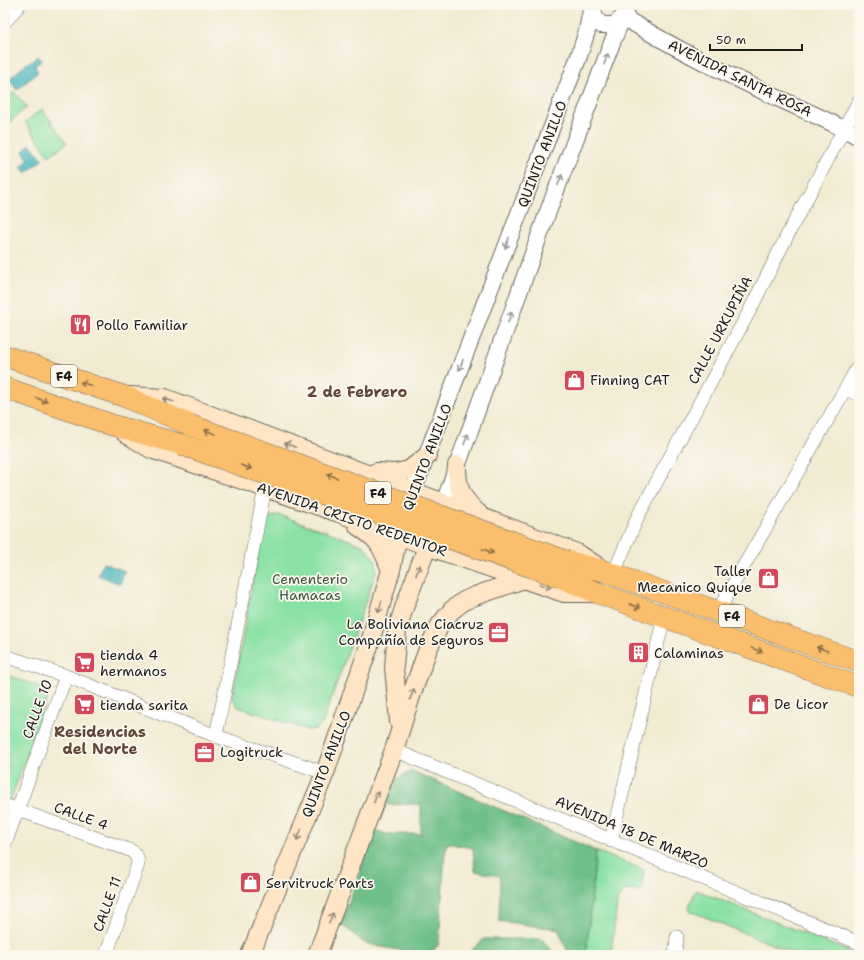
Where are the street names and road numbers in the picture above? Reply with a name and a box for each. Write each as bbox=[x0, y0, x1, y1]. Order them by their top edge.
street label: AVENIDA SANTA ROSA bbox=[665, 35, 815, 121]
street label: QUINTO ANILLO bbox=[513, 98, 571, 210]
street label: CALLE URKUPIÑA bbox=[683, 272, 756, 387]
road number: F4 bbox=[51, 365, 77, 387]
street label: QUINTO ANILLO bbox=[398, 401, 456, 513]
street label: AVENIDA CRISTO REDENTOR bbox=[255, 478, 450, 560]
road number: F4 bbox=[365, 482, 391, 504]
road number: F4 bbox=[719, 605, 745, 627]
street label: CALLE 10 bbox=[18, 677, 56, 741]
street label: QUINTO ANILLO bbox=[297, 708, 355, 820]
street label: AVENIDA 18 DE MARZO bbox=[553, 792, 711, 872]
street label: CALLE 4 bbox=[52, 798, 111, 834]
street label: CALLE 11 bbox=[89, 874, 125, 934]

